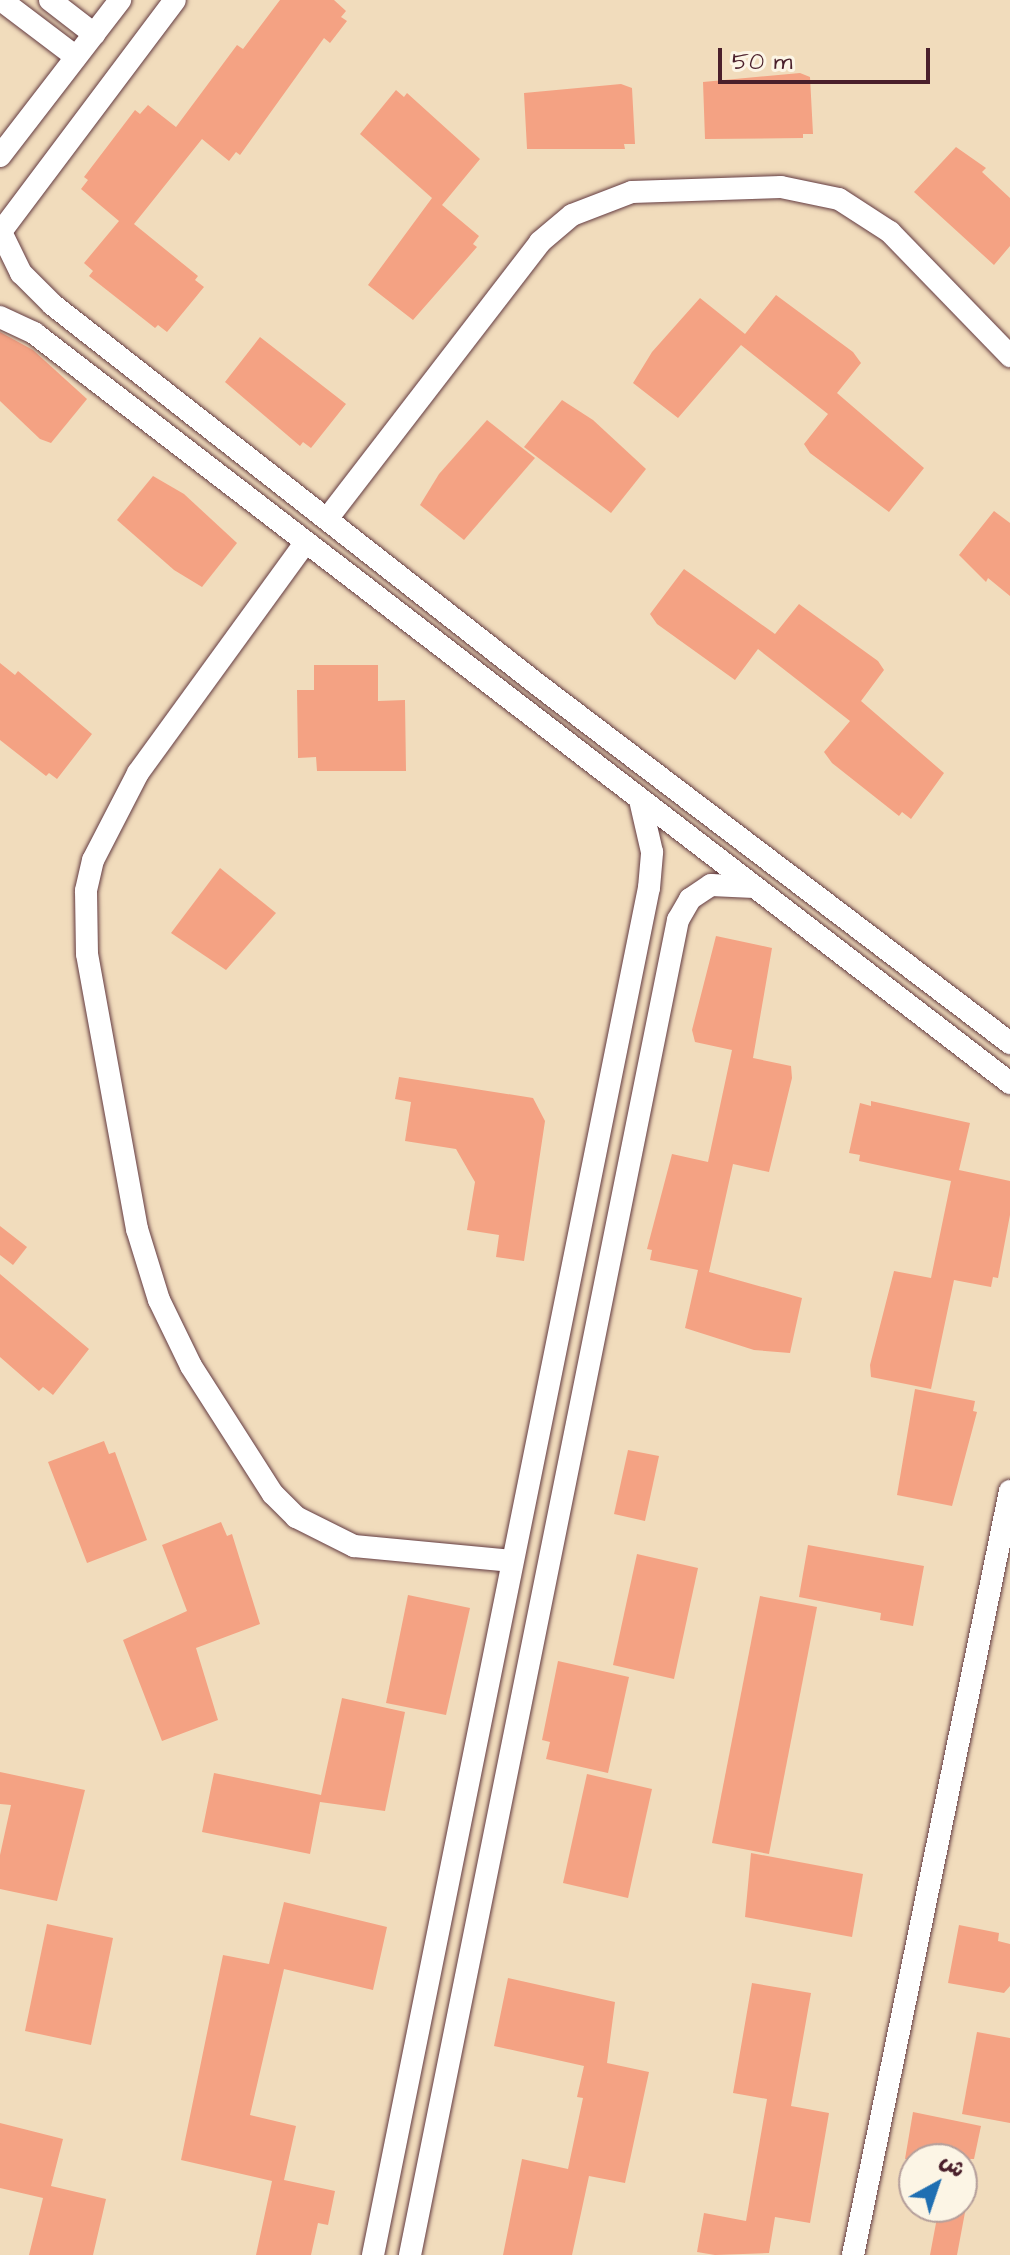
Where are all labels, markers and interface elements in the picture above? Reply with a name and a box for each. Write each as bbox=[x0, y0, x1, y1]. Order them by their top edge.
scale bar bbox=[722, 32, 934, 82]
text: 50 m bbox=[732, 45, 792, 79]
north arrow bbox=[898, 2143, 978, 2223]
text: ش bbox=[933, 2146, 972, 2185]

